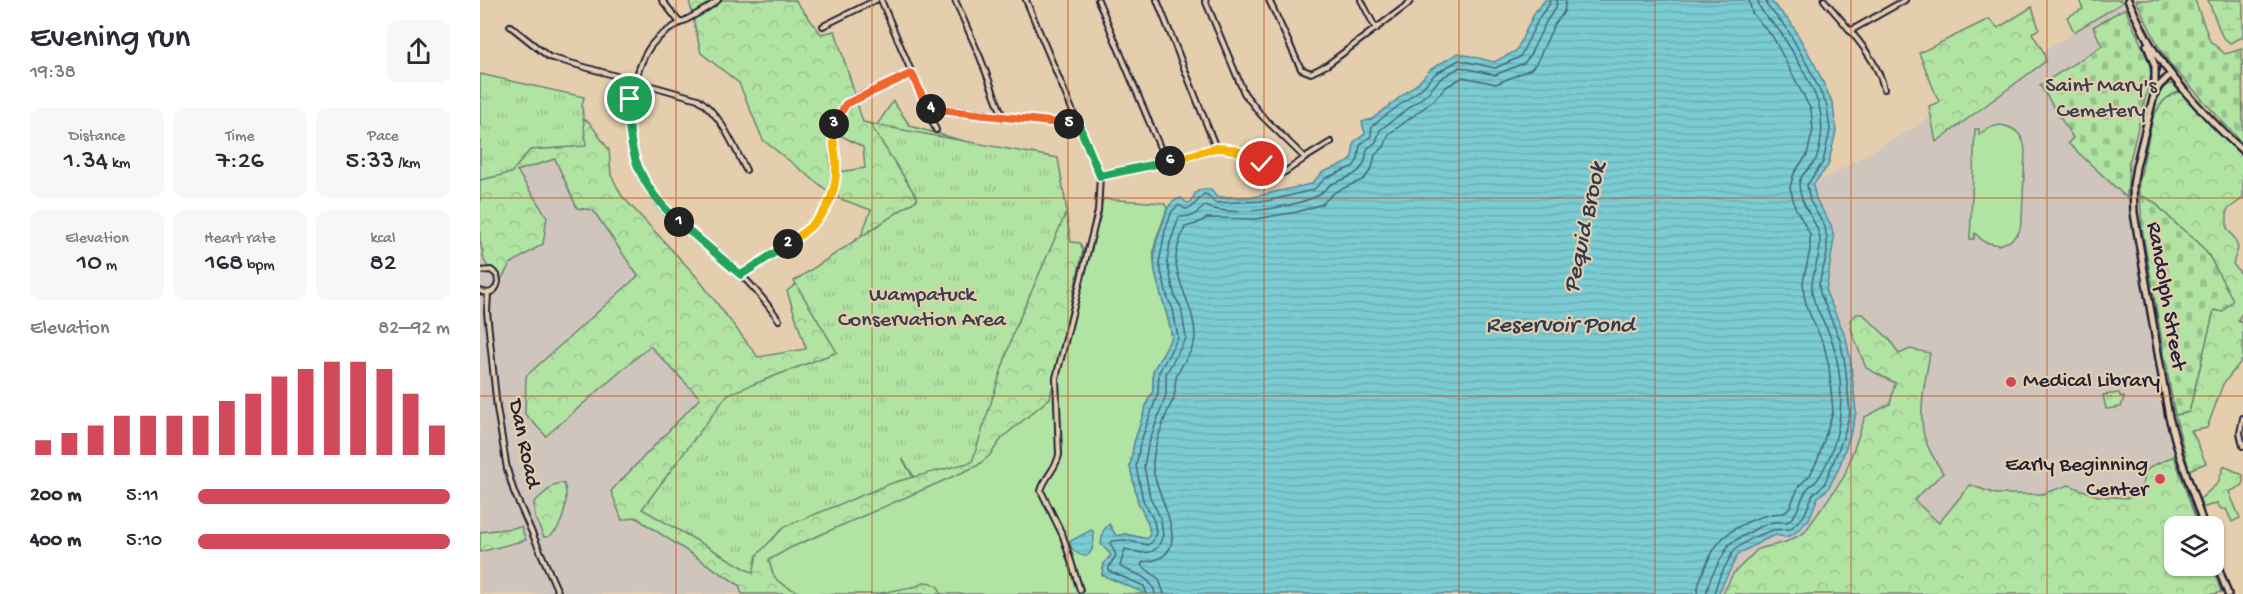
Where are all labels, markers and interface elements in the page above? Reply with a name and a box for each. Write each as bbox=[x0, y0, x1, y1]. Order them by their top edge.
text: Evening run bbox=[30, 20, 190, 58]
button: share bbox=[387, 20, 450, 83]
text: 19:38 bbox=[30, 62, 76, 85]
pin bbox=[604, 73, 655, 124]
park label: Saint Mary's Cemetery bbox=[2045, 74, 2158, 125]
icon: arrive bbox=[613, 82, 646, 115]
pin: 4 bbox=[916, 94, 946, 124]
text: 4 bbox=[927, 99, 935, 118]
pin: 3 bbox=[819, 109, 849, 139]
pin: 5 bbox=[1054, 109, 1084, 139]
text: 3 bbox=[830, 114, 838, 133]
text: 5 bbox=[1065, 114, 1073, 133]
text: Distance bbox=[69, 128, 125, 147]
text: Time bbox=[225, 128, 255, 147]
text: Pace bbox=[367, 128, 399, 147]
pin bbox=[1236, 138, 1287, 189]
pin: 6 bbox=[1155, 146, 1185, 176]
text: 1.34 bbox=[64, 147, 108, 178]
text: 7:26 bbox=[216, 147, 264, 178]
text: 5:33 bbox=[346, 147, 394, 178]
icon: check bbox=[1245, 147, 1278, 180]
text: 6 bbox=[1166, 151, 1174, 170]
text: km bbox=[108, 155, 130, 174]
text: /km bbox=[394, 155, 420, 174]
water label: Pequid Brook bbox=[1558, 158, 1614, 296]
pin: 1 bbox=[664, 207, 694, 237]
text: 1 bbox=[676, 212, 682, 231]
street label: Randolph Street bbox=[2139, 220, 2191, 374]
pin: 2 bbox=[773, 229, 803, 259]
text: Elevation bbox=[65, 230, 129, 249]
text: Heart rate bbox=[204, 230, 276, 249]
text: kcal bbox=[371, 230, 395, 249]
text: 2 bbox=[784, 234, 792, 253]
text: 10 bbox=[77, 249, 102, 280]
text: 168 bbox=[205, 249, 243, 280]
text: 82 bbox=[370, 249, 397, 280]
text: m bbox=[102, 257, 117, 276]
text: bpm bbox=[243, 257, 275, 276]
park label: Wampatuck Conservation Area bbox=[838, 283, 1007, 334]
water label: Reservoir Pond bbox=[1486, 312, 1637, 341]
text: Elevation bbox=[30, 318, 110, 341]
text: 82–92 m bbox=[378, 318, 450, 341]
place label: Medical Library bbox=[2023, 369, 2160, 395]
marker: Medical Library bbox=[2004, 375, 2018, 389]
street label: Dan Road bbox=[500, 395, 546, 493]
place label: Early Beginning Center bbox=[2005, 453, 2150, 504]
marker: Early Beginning Center bbox=[2153, 472, 2167, 486]
text: 200 m bbox=[30, 485, 81, 508]
text: 5:11 bbox=[126, 485, 159, 508]
map controls bbox=[2164, 516, 2224, 576]
button: layers bbox=[2164, 516, 2224, 576]
text: 400 m bbox=[30, 530, 81, 553]
text: 5:10 bbox=[126, 530, 162, 553]

